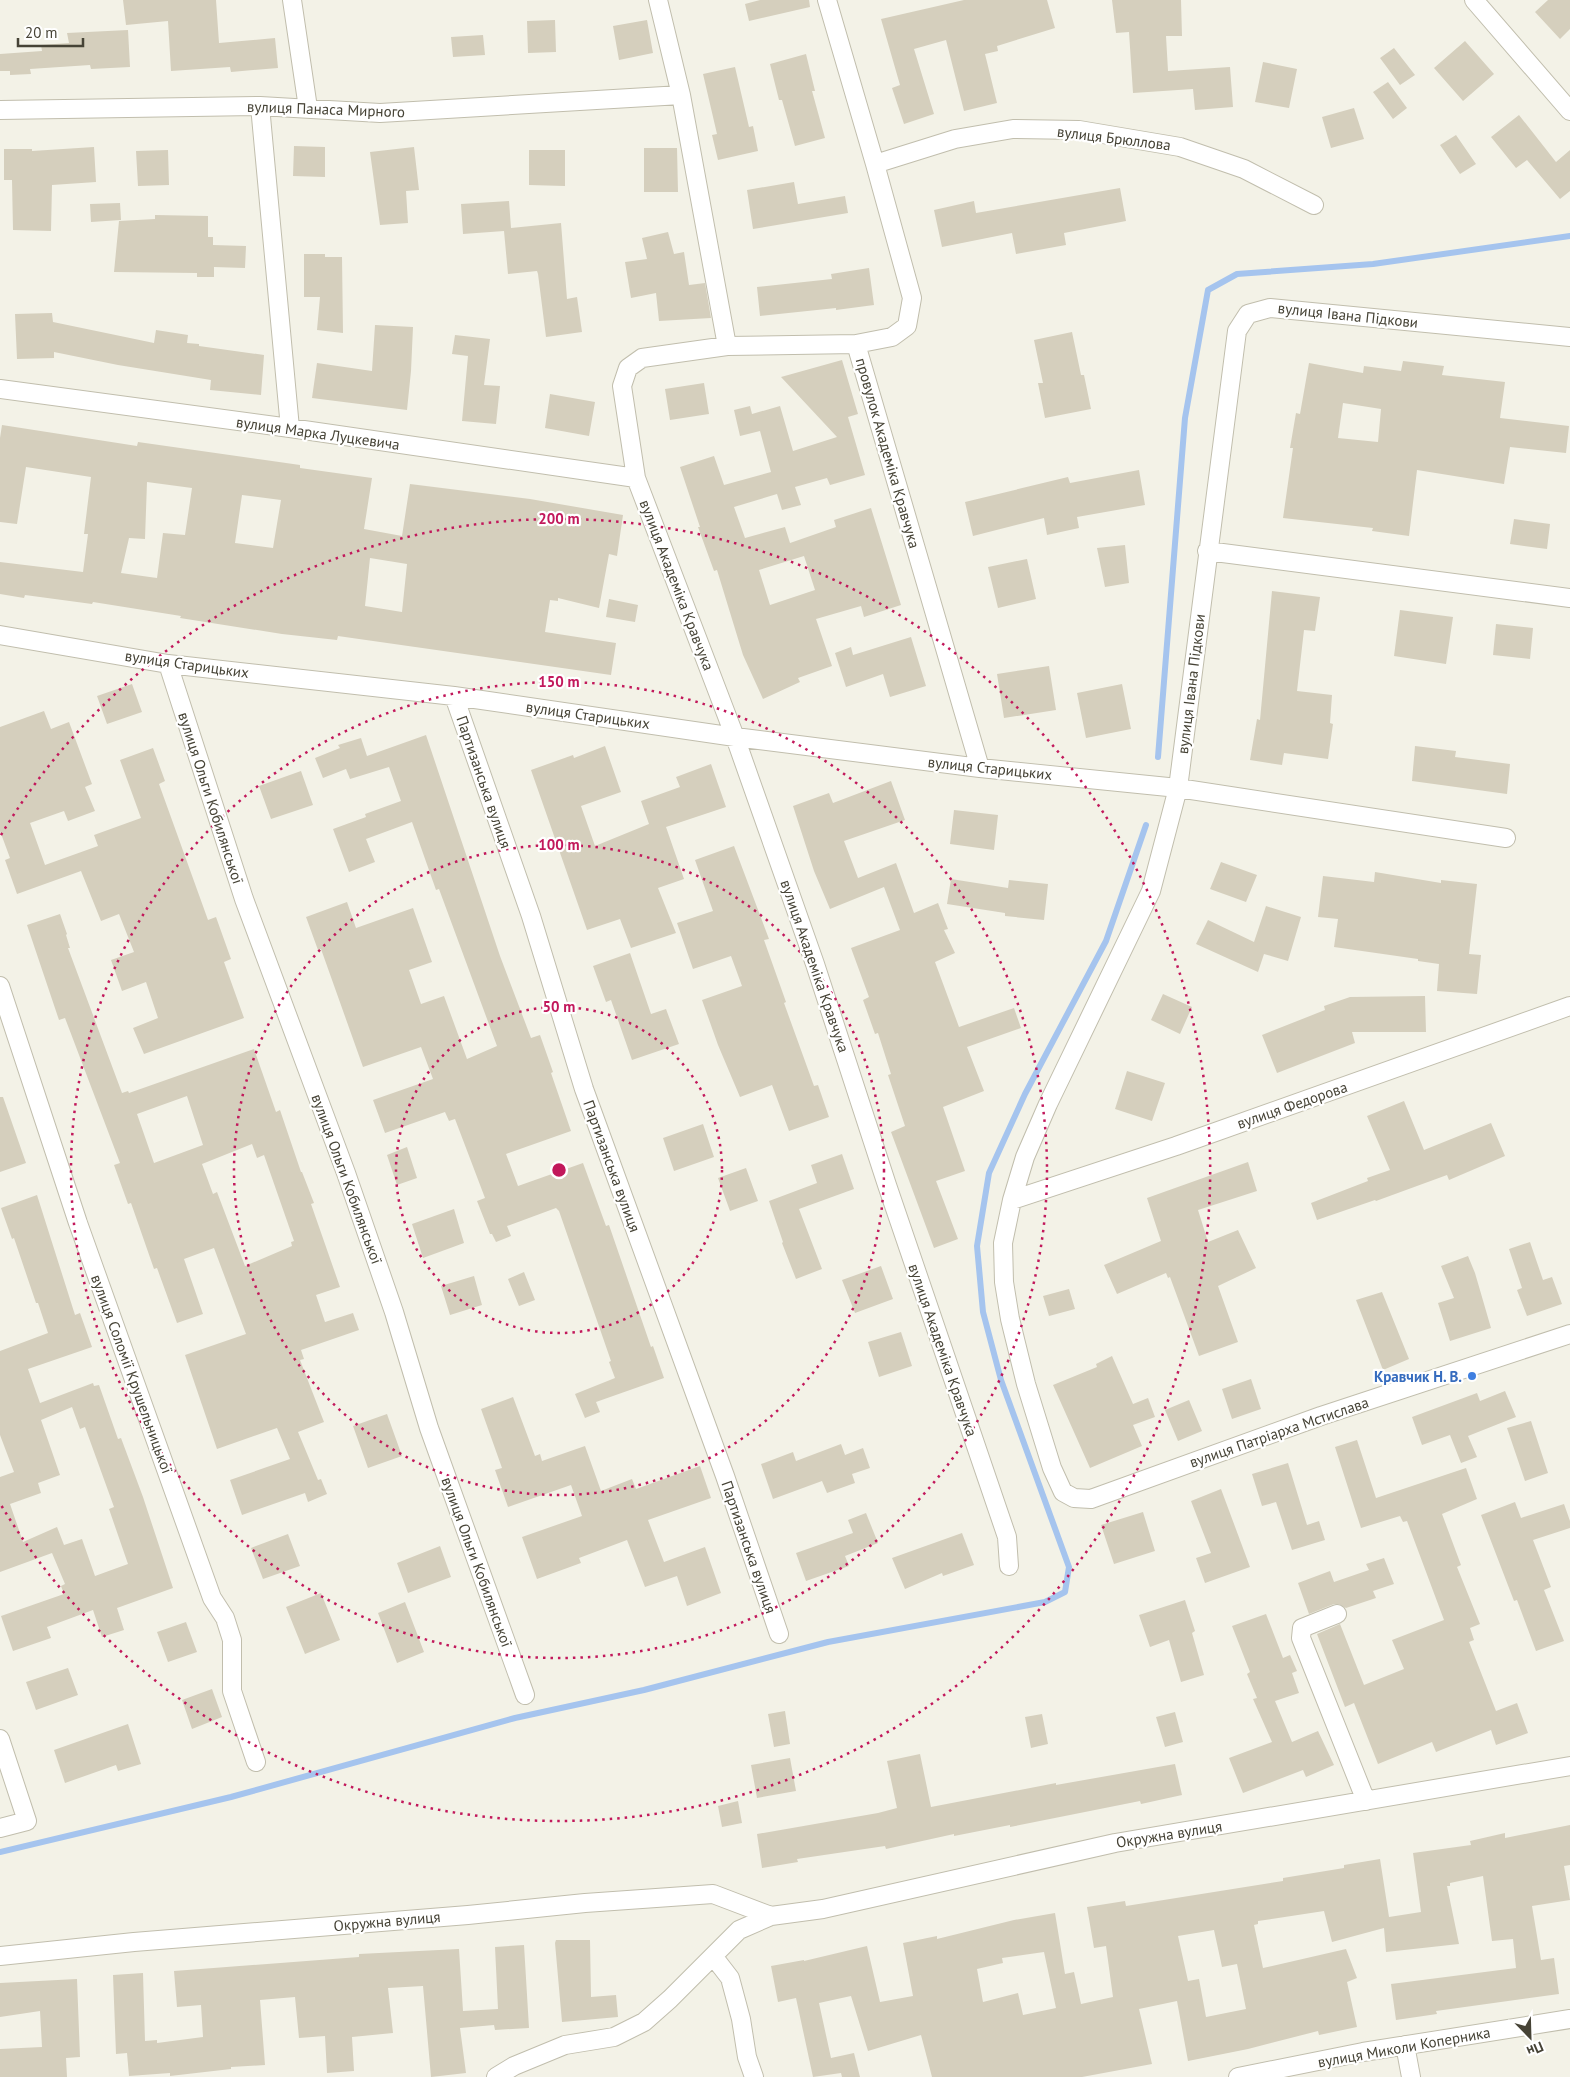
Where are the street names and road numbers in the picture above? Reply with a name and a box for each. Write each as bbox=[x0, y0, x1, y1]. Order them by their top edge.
street label: вулиця Панаса Мирного bbox=[247, 97, 405, 121]
street label: вулиця Брюллова bbox=[1056, 122, 1172, 154]
street label: вулиця Івана Підкови bbox=[1277, 298, 1419, 332]
street label: провулок Академіка Кравчука bbox=[852, 356, 924, 550]
street label: вулиця Марка Луцкевича bbox=[235, 412, 401, 454]
street label: вулиця Академіка Кравчука bbox=[636, 497, 718, 673]
street label: вулиця Івана Підкови bbox=[1173, 613, 1209, 755]
street label: вулиця Старицьких bbox=[124, 646, 250, 682]
street label: вулиця Старицьких bbox=[525, 697, 651, 733]
street label: вулиця Ольги Кобилянської bbox=[174, 710, 248, 886]
street label: Партизанська вулиця bbox=[452, 713, 516, 851]
street label: вулиця Старицьких bbox=[927, 752, 1053, 784]
street label: вулиця Академіка Кравчука bbox=[776, 877, 854, 1055]
street label: вулиця Федорова bbox=[1234, 1077, 1350, 1133]
street label: вулиця Ольги Кобилянської bbox=[307, 1091, 387, 1267]
street label: Партизанська вулиця bbox=[579, 1097, 645, 1235]
street label: вулиця Академіка Кравчука bbox=[904, 1261, 982, 1439]
street label: вулиця Соломії Крушельницької bbox=[87, 1272, 177, 1476]
street label: вулиця Патріарха Мстислава bbox=[1187, 1392, 1371, 1472]
street label: вулиця Ольги Кобилянської bbox=[437, 1474, 517, 1650]
street label: Партизанська вулиця bbox=[717, 1478, 781, 1616]
street label: Окружна вулиця bbox=[1115, 1816, 1223, 1852]
street label: Окружна вулиця bbox=[333, 1907, 441, 1935]
street label: вулиця Миколи Коперника bbox=[1316, 2022, 1492, 2072]

